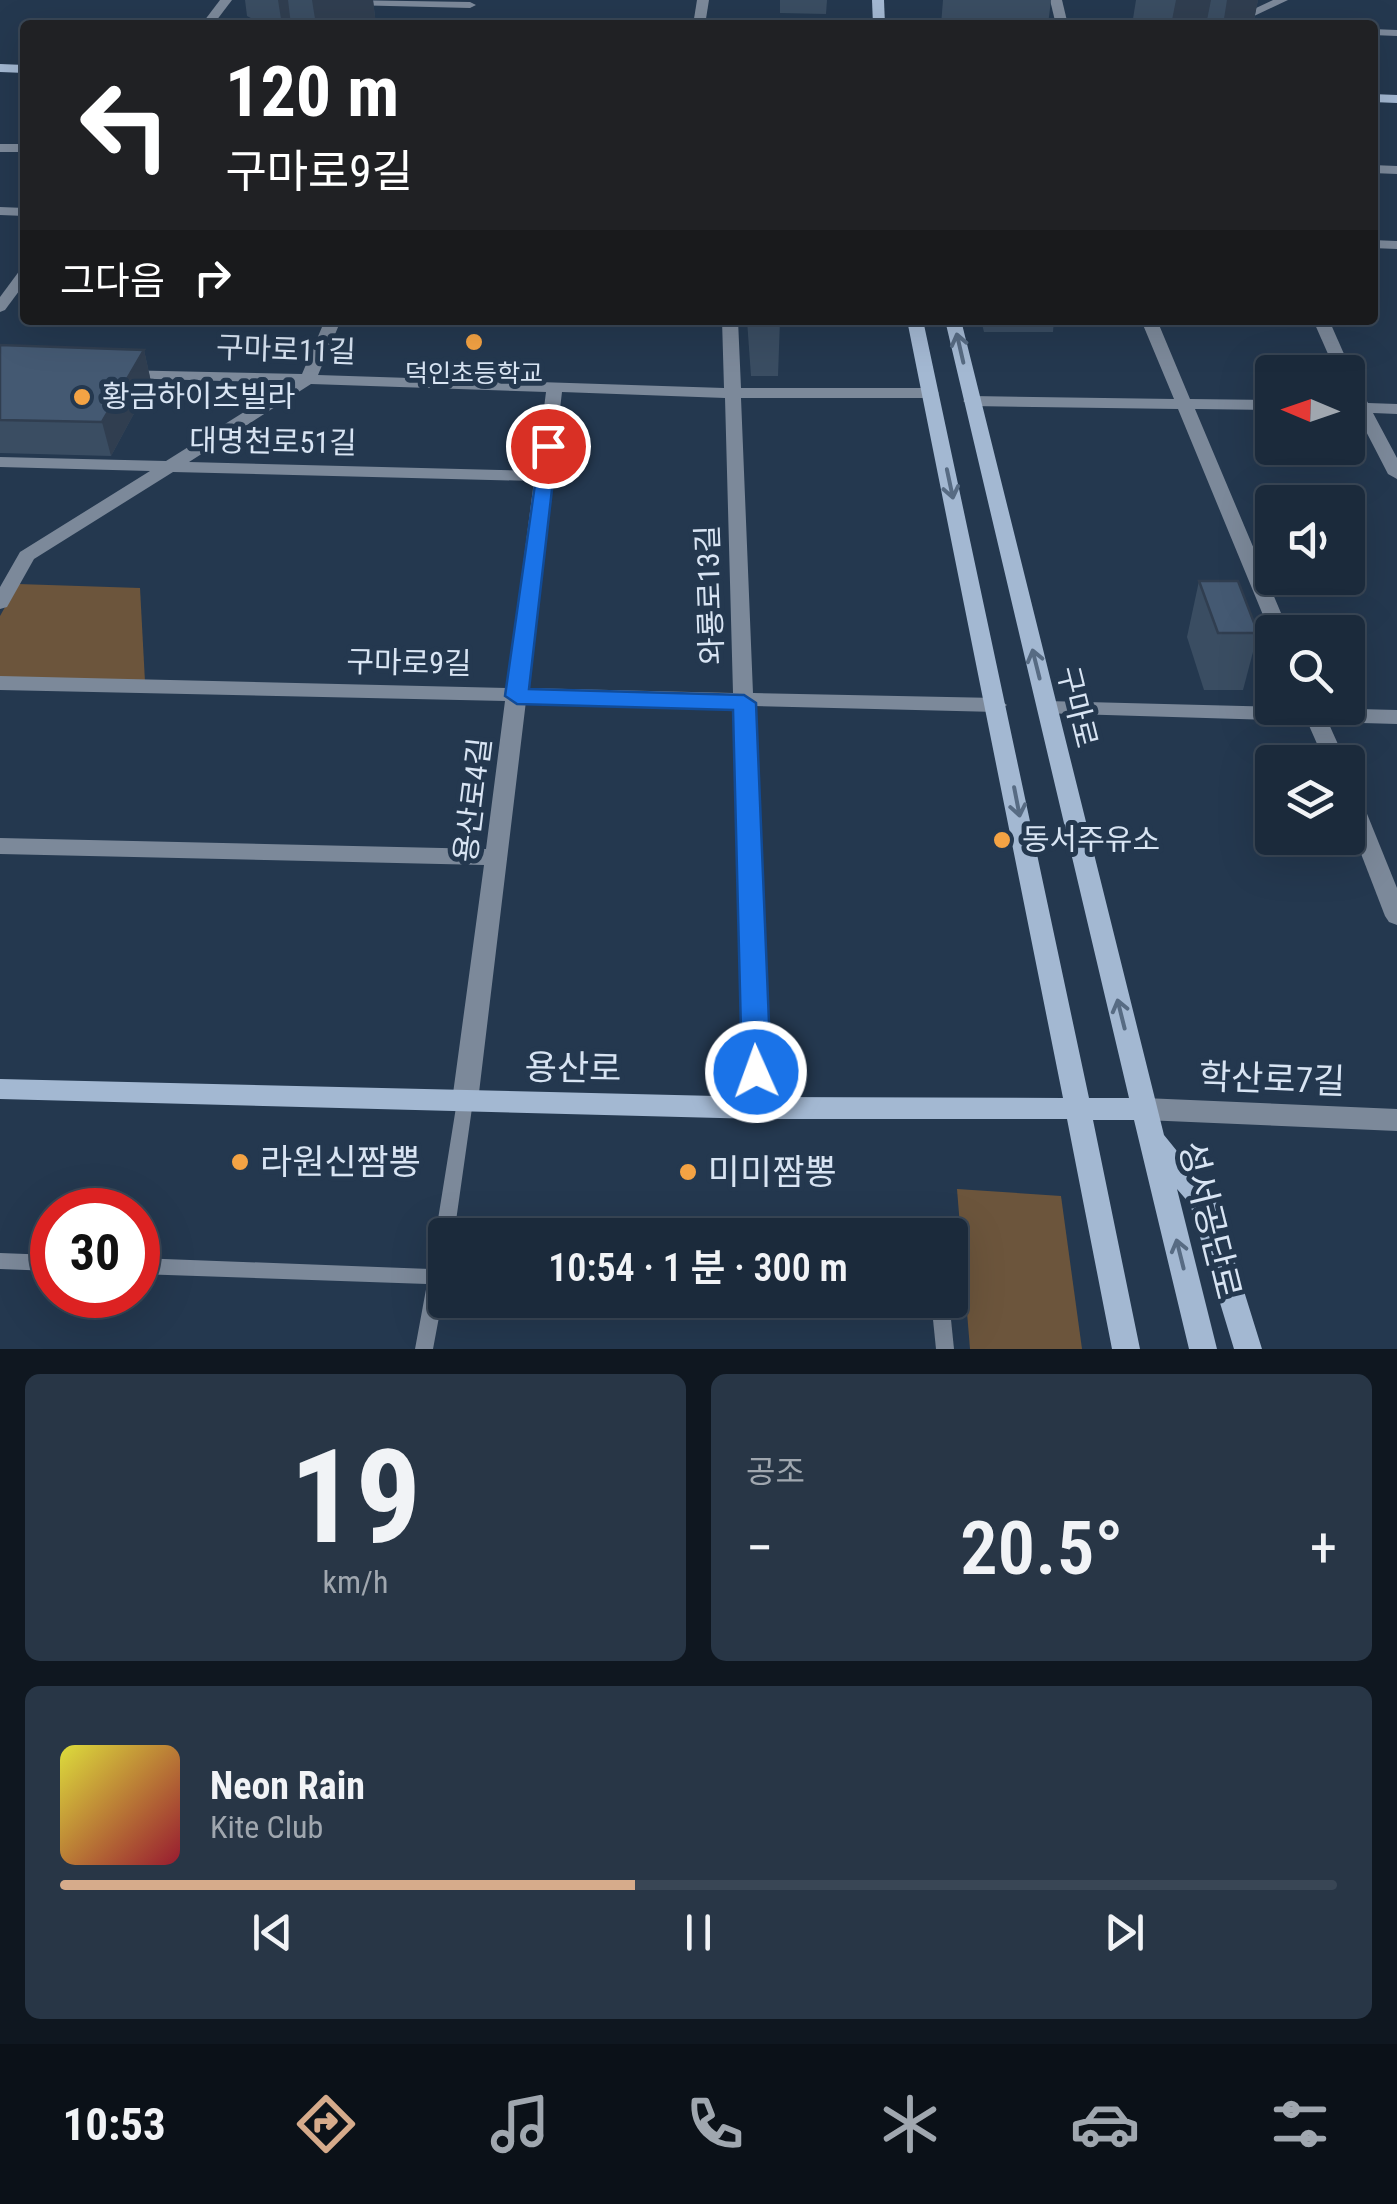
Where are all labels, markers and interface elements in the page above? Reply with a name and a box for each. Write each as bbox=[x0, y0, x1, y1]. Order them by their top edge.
text: 120 m bbox=[225, 51, 399, 133]
icon: left bbox=[60, 60, 190, 190]
text: 구마로9길 bbox=[225, 145, 413, 198]
icon: right bbox=[185, 250, 240, 305]
text: 그다음 bbox=[60, 259, 165, 303]
street label: 구마로11길 bbox=[215, 330, 357, 369]
marker: 덕인초등학교 bbox=[463, 331, 485, 353]
one-way arrow bbox=[949, 333, 968, 365]
north arrow bbox=[1255, 355, 1365, 465]
map controls bbox=[1255, 355, 1365, 855]
place label: 덕인초등학교 bbox=[405, 359, 543, 388]
place label: 황금하이츠빌라 bbox=[102, 379, 296, 414]
marker: 황금하이츠빌라 bbox=[71, 386, 93, 408]
pin bbox=[506, 404, 591, 489]
icon: arrive bbox=[521, 419, 576, 474]
street label: 대명천로51길 bbox=[189, 423, 357, 460]
one-way arrow bbox=[942, 467, 961, 499]
button: sound bbox=[1255, 485, 1365, 595]
street label: 와룡로13길 bbox=[690, 524, 729, 666]
button: search bbox=[1255, 615, 1365, 725]
street label: 구마로9길 bbox=[346, 644, 472, 681]
one-way arrow bbox=[1026, 649, 1044, 681]
street label: 구마로 bbox=[1050, 662, 1104, 751]
street label: 용산로4길 bbox=[448, 736, 498, 864]
button: layers bbox=[1255, 745, 1365, 855]
one-way arrow bbox=[1008, 785, 1027, 817]
place label: 동서주유소 bbox=[1022, 822, 1160, 857]
marker: 동서주유소 bbox=[991, 829, 1013, 851]
one-way arrow bbox=[1111, 999, 1130, 1030]
position arrow bbox=[704, 1020, 808, 1124]
street label: 용산로 bbox=[524, 1047, 622, 1090]
street label: 학산로7길 bbox=[1198, 1056, 1346, 1103]
street label: 성서공단로 bbox=[1170, 1137, 1249, 1303]
place label: 라원신짬뽕 bbox=[260, 1142, 421, 1183]
marker: 라원신짬뽕 bbox=[229, 1151, 251, 1173]
place label: 미미짬뽕 bbox=[708, 1152, 837, 1193]
marker: 미미짬뽕 bbox=[677, 1161, 699, 1183]
speed limit sign: 30 bbox=[30, 1188, 160, 1318]
one-way arrow bbox=[1169, 1239, 1188, 1270]
text: 10:54 · 1 분 · 300 m bbox=[548, 1246, 848, 1290]
text: 19 bbox=[290, 1421, 421, 1574]
text: 공조 bbox=[746, 1453, 805, 1491]
text: 20.5° bbox=[960, 1504, 1123, 1592]
text: − bbox=[746, 1516, 774, 1580]
text: + bbox=[1310, 1516, 1337, 1580]
text: km/h bbox=[323, 1563, 388, 1601]
text: Neon Rain bbox=[210, 1764, 365, 1808]
text: Kite Club bbox=[210, 1808, 323, 1846]
icon: previous bbox=[245, 1905, 300, 1960]
icon: pause bbox=[671, 1905, 726, 1960]
icon: next bbox=[1097, 1905, 1152, 1960]
icon: directions bbox=[291, 2089, 361, 2159]
icon: music bbox=[485, 2089, 555, 2159]
icon: phone bbox=[680, 2089, 750, 2159]
icon: climate bbox=[875, 2089, 945, 2159]
icon: car bbox=[1070, 2089, 1140, 2159]
icon: filters bbox=[1265, 2089, 1335, 2159]
text: 10:53 bbox=[62, 2098, 166, 2151]

